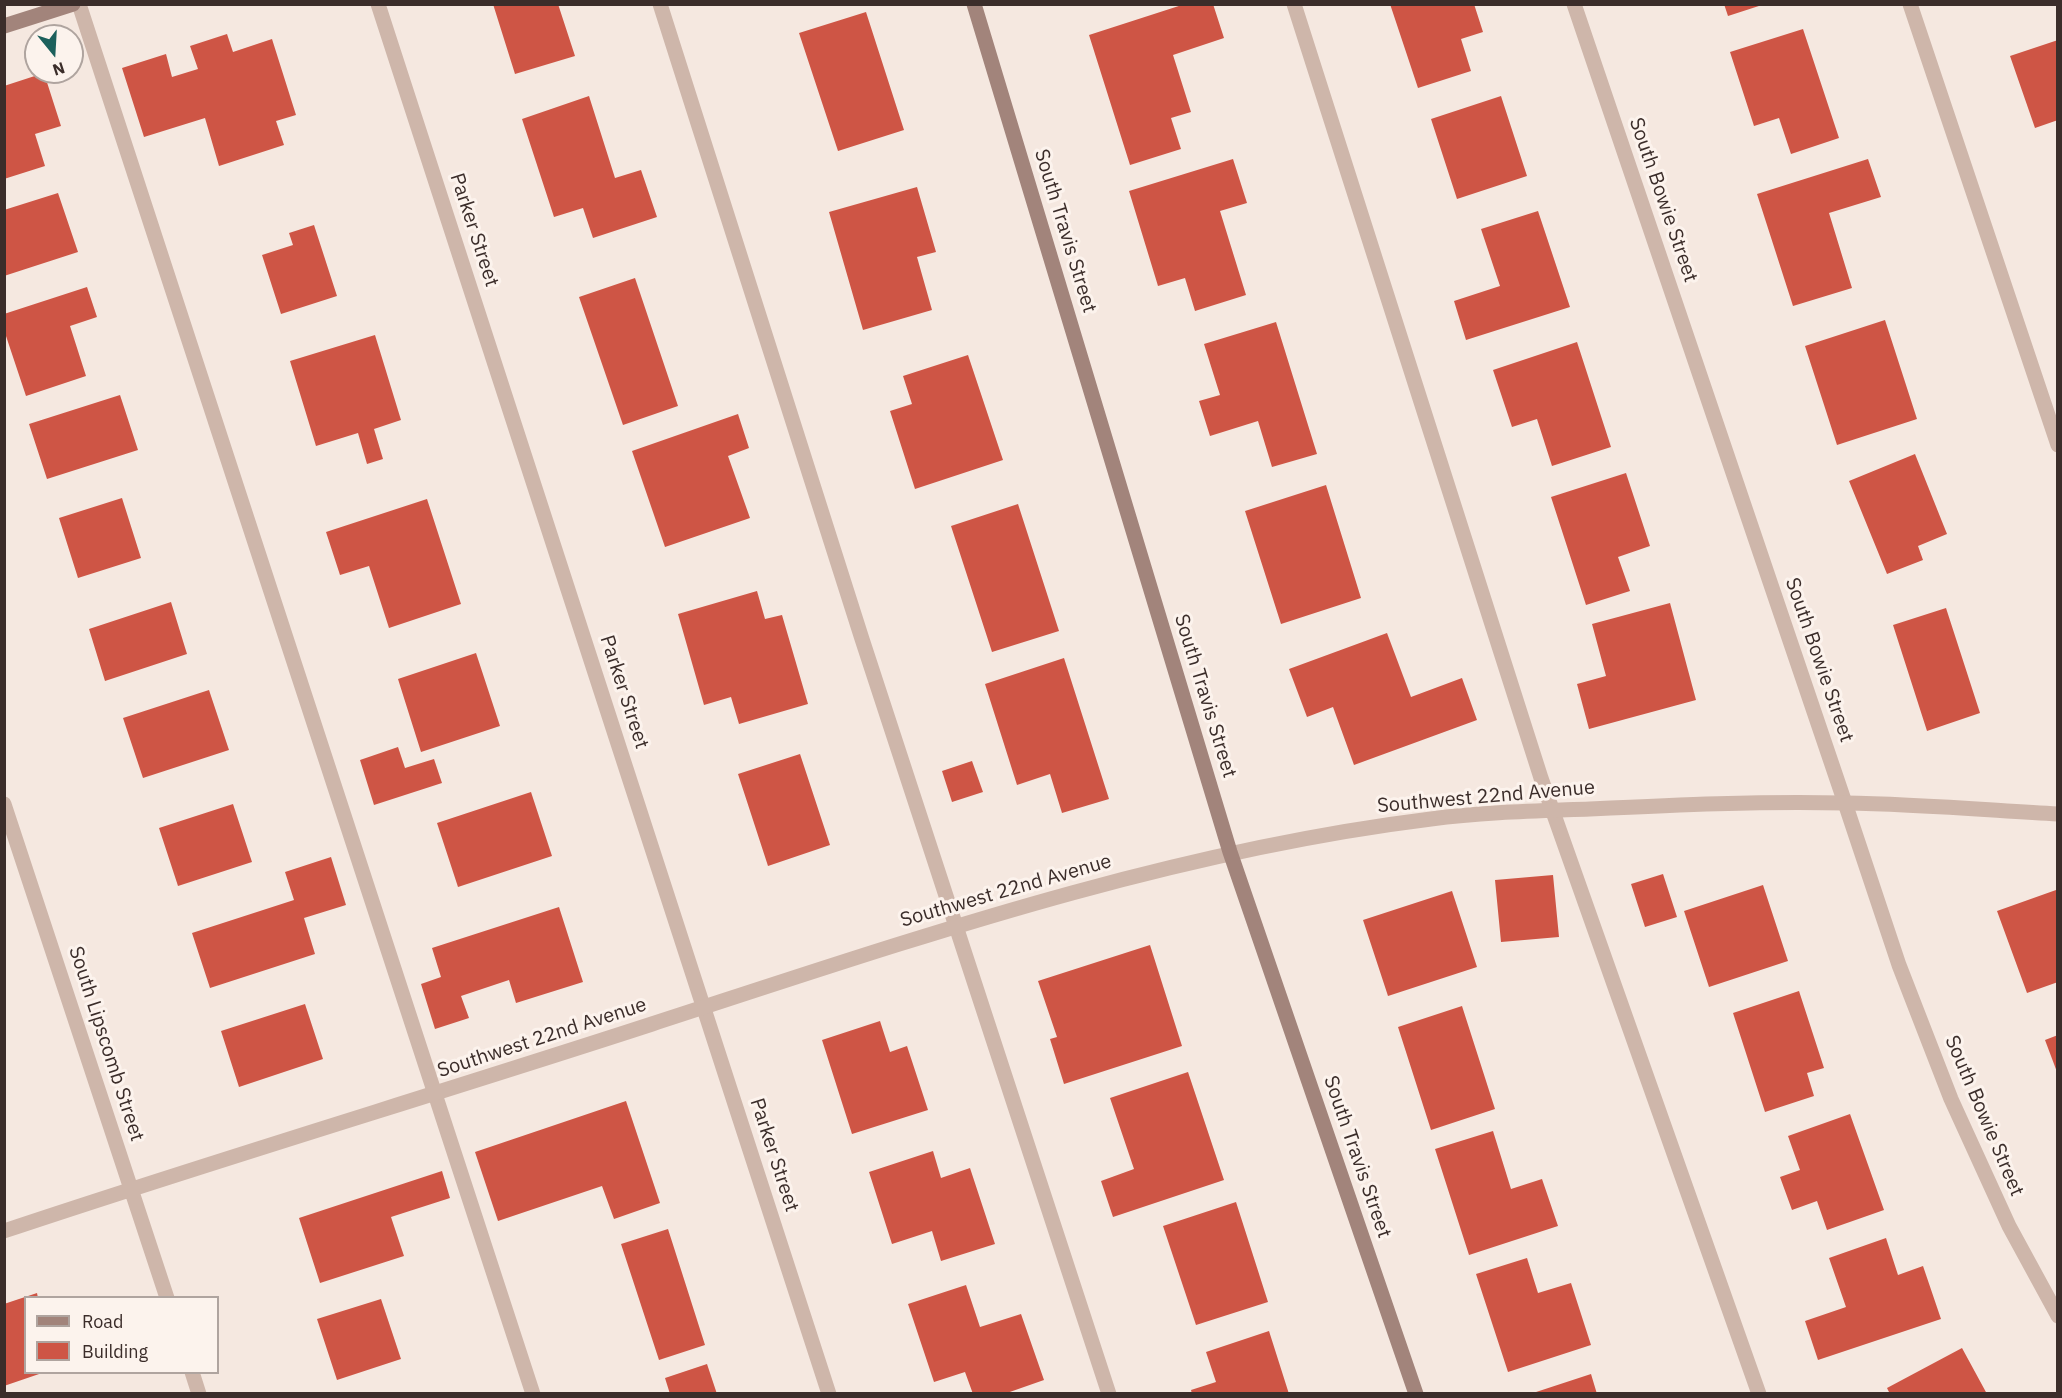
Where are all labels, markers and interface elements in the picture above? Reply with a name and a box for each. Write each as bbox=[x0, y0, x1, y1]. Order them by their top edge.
north arrow bbox=[24, 24, 84, 84]
text: N bbox=[50, 58, 68, 81]
street label: South Bowie Street bbox=[1624, 115, 1702, 285]
street label: South Travis Street bbox=[1029, 146, 1101, 316]
street label: Parker Street bbox=[444, 170, 504, 290]
street label: South Bowie Street bbox=[1780, 575, 1858, 745]
street label: South Travis Street bbox=[1169, 611, 1241, 781]
street label: Parker Street bbox=[594, 632, 654, 752]
street label: Southwest 22nd Avenue bbox=[1376, 776, 1596, 818]
street label: Southwest 22nd Avenue bbox=[898, 849, 1114, 933]
street label: South Lipscomb Street bbox=[63, 944, 149, 1144]
street label: Southwest 22nd Avenue bbox=[434, 993, 650, 1083]
street label: South Bowie Street bbox=[1939, 1032, 2029, 1200]
street label: South Travis Street bbox=[1318, 1073, 1396, 1241]
street label: Parker Street bbox=[744, 1095, 804, 1215]
legend bbox=[24, 1296, 219, 1374]
text: Road bbox=[82, 1310, 123, 1333]
text: Building bbox=[82, 1340, 148, 1363]

